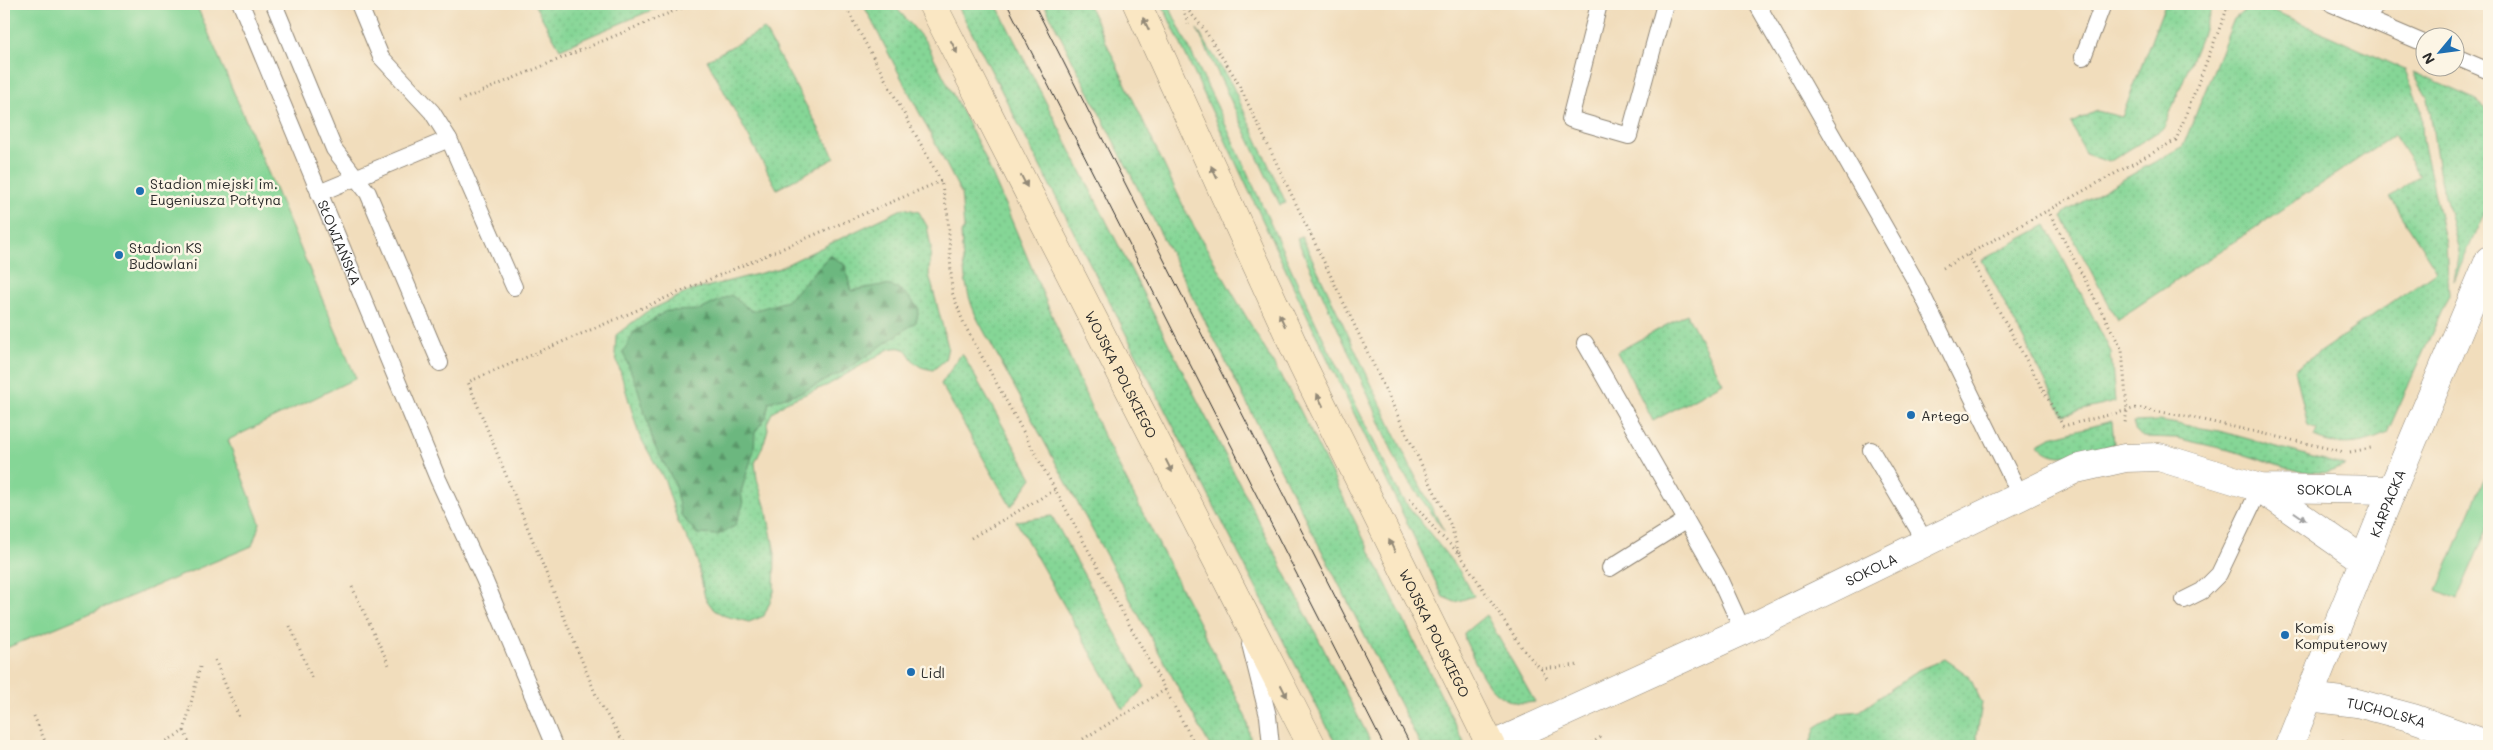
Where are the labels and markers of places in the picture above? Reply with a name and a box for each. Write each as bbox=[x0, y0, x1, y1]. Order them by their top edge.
place label: Stadion miejski im. Eugeniusza Połtyna bbox=[150, 174, 281, 209]
marker: Stadion miejski im. Eugeniusza Połtyna bbox=[134, 185, 146, 197]
place label: Stadion KS Budowlani bbox=[129, 238, 202, 273]
marker: Stadion KS Budowlani bbox=[113, 249, 125, 261]
place label: Artego bbox=[1921, 406, 1969, 425]
marker: Artego bbox=[1905, 409, 1917, 421]
place label: Komis Komputerowy bbox=[2295, 618, 2388, 653]
marker: Komis Komputerowy bbox=[2279, 629, 2291, 641]
place label: Lidl bbox=[921, 663, 945, 682]
marker: Lidl bbox=[905, 666, 917, 678]

